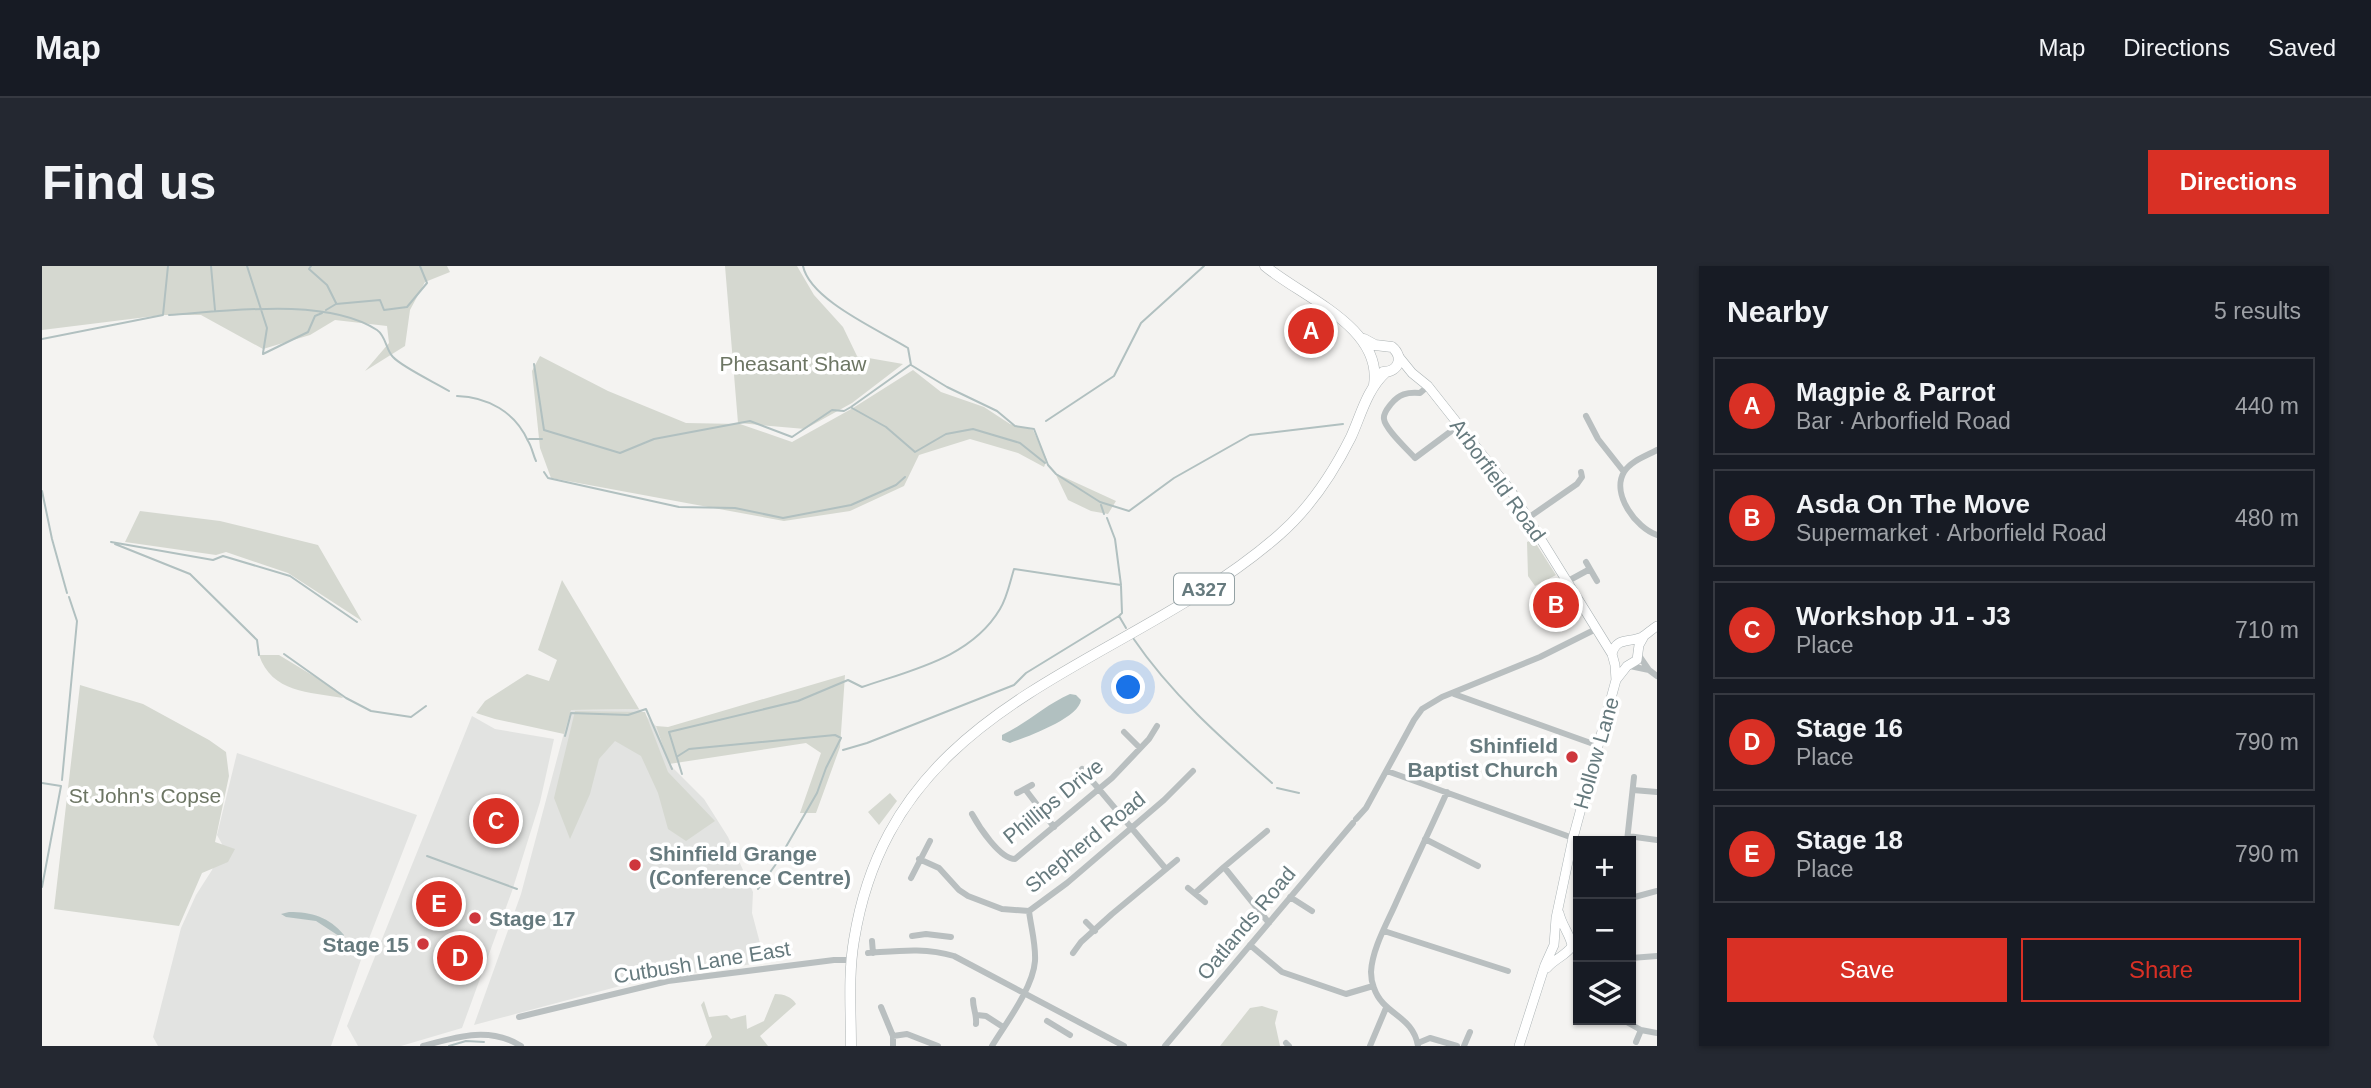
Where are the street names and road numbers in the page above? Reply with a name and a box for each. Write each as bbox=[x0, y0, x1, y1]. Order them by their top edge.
street label: Arborfield Road bbox=[1446, 414, 1550, 546]
road number: A327 bbox=[1174, 574, 1234, 604]
street label: Hollow Lane bbox=[1569, 694, 1623, 812]
street label: Phillips Drive bbox=[999, 754, 1107, 848]
street label: Shepherd Road bbox=[1021, 787, 1149, 897]
street label: Oatlands Road bbox=[1192, 862, 1300, 984]
street label: Cutbush Lane East bbox=[612, 937, 792, 987]

